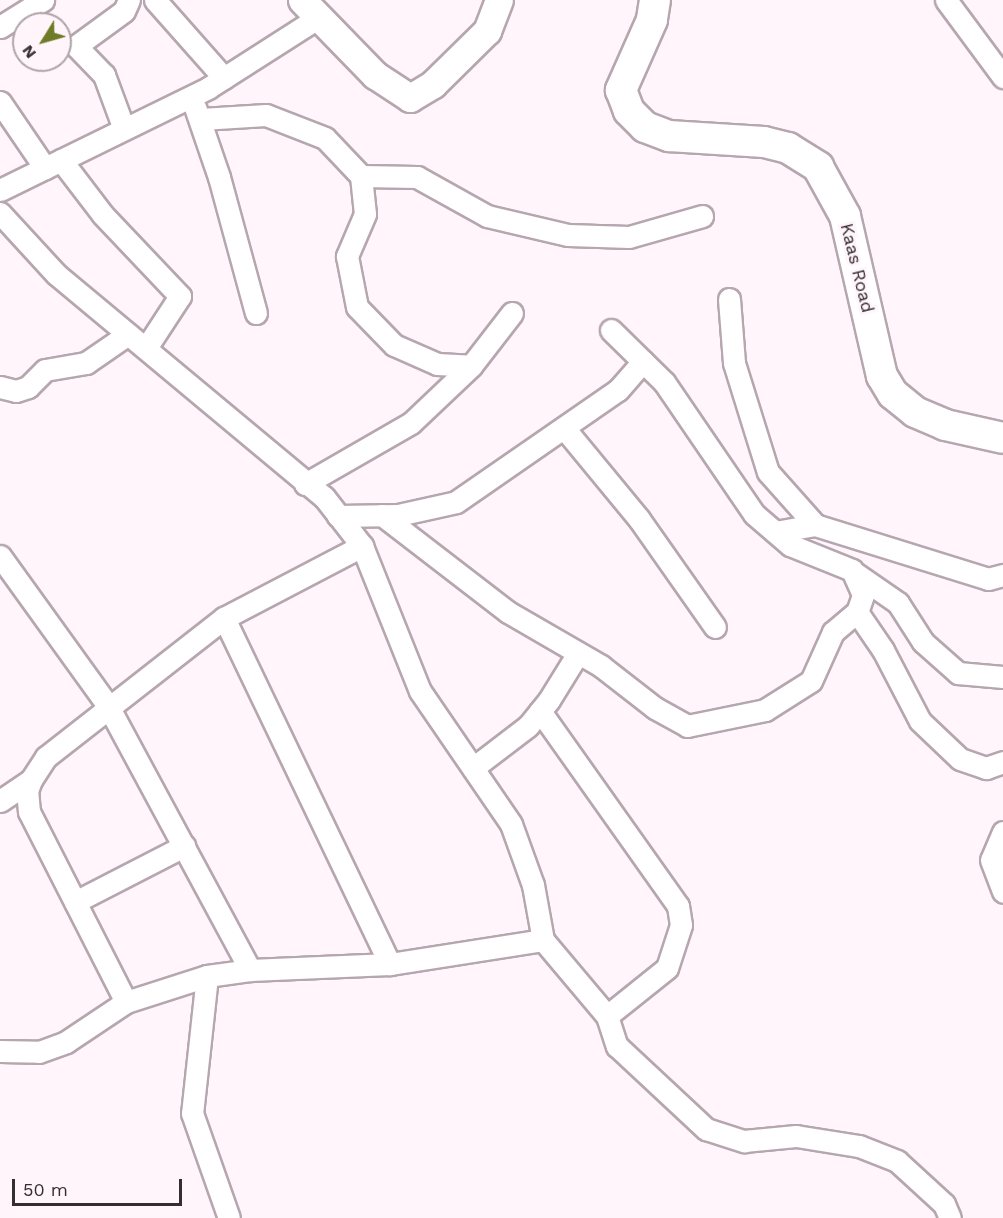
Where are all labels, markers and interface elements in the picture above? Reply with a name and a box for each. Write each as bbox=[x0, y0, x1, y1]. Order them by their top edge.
north arrow bbox=[12, 12, 72, 72]
text: N bbox=[18, 41, 40, 62]
street label: Kaas Road bbox=[835, 221, 879, 315]
scale bar bbox=[15, 1167, 184, 1205]
text: 50 m bbox=[23, 1179, 68, 1200]

